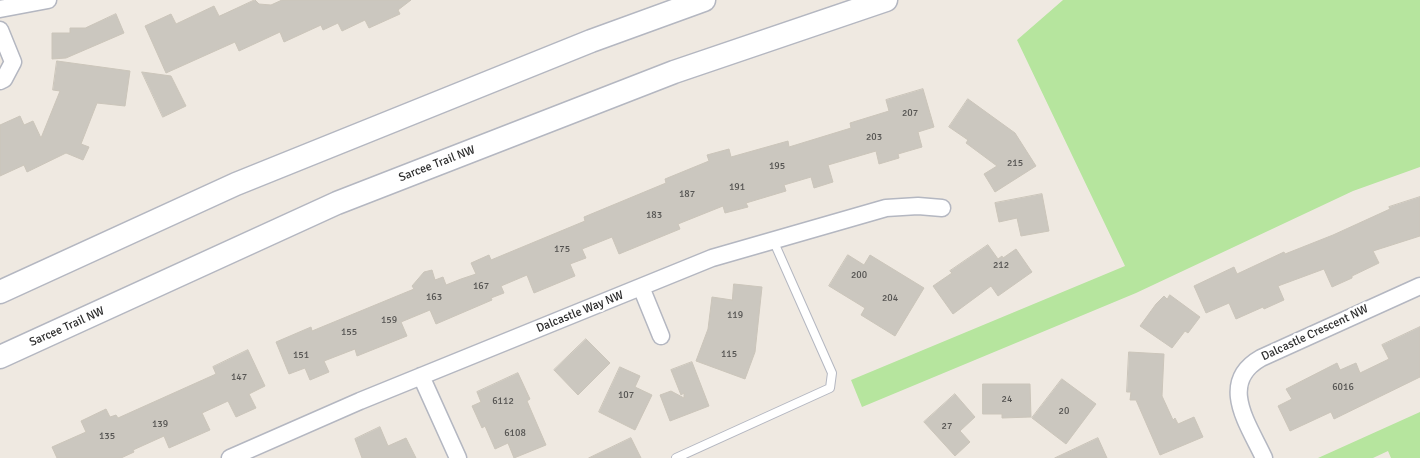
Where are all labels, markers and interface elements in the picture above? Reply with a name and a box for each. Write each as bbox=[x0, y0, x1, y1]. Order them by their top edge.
house number: 207 bbox=[902, 107, 918, 119]
house number: 203 bbox=[866, 131, 882, 143]
street label: Sarcee Trail NW bbox=[397, 143, 477, 185]
house number: 215 bbox=[1007, 157, 1023, 169]
house number: 195 bbox=[769, 160, 785, 172]
house number: 191 bbox=[729, 181, 745, 193]
house number: 187 bbox=[679, 188, 695, 200]
house number: 183 bbox=[646, 209, 662, 221]
house number: 175 bbox=[554, 243, 570, 255]
house number: 212 bbox=[993, 259, 1009, 271]
house number: 200 bbox=[851, 269, 867, 281]
house number: 167 bbox=[473, 280, 489, 292]
street label: Dalcastle Way NW bbox=[534, 288, 626, 336]
house number: 163 bbox=[426, 291, 442, 303]
house number: 204 bbox=[882, 292, 898, 304]
street label: Dalcastle Crescent NW bbox=[1259, 302, 1371, 364]
street label: Sarcee Trail NW bbox=[27, 304, 107, 350]
house number: 119 bbox=[727, 309, 743, 321]
house number: 159 bbox=[381, 314, 397, 326]
house number: 155 bbox=[341, 326, 357, 338]
house number: 115 bbox=[721, 348, 737, 360]
house number: 151 bbox=[293, 349, 309, 361]
house number: 147 bbox=[231, 371, 247, 383]
house number: 6016 bbox=[1332, 381, 1354, 393]
house number: 107 bbox=[618, 389, 634, 401]
house number: 24 bbox=[1002, 393, 1012, 405]
house number: 6112 bbox=[492, 395, 514, 407]
house number: 20 bbox=[1059, 405, 1069, 417]
house number: 139 bbox=[152, 418, 168, 430]
house number: 27 bbox=[942, 420, 952, 432]
house number: 6108 bbox=[504, 427, 526, 439]
house number: 135 bbox=[99, 430, 115, 442]

